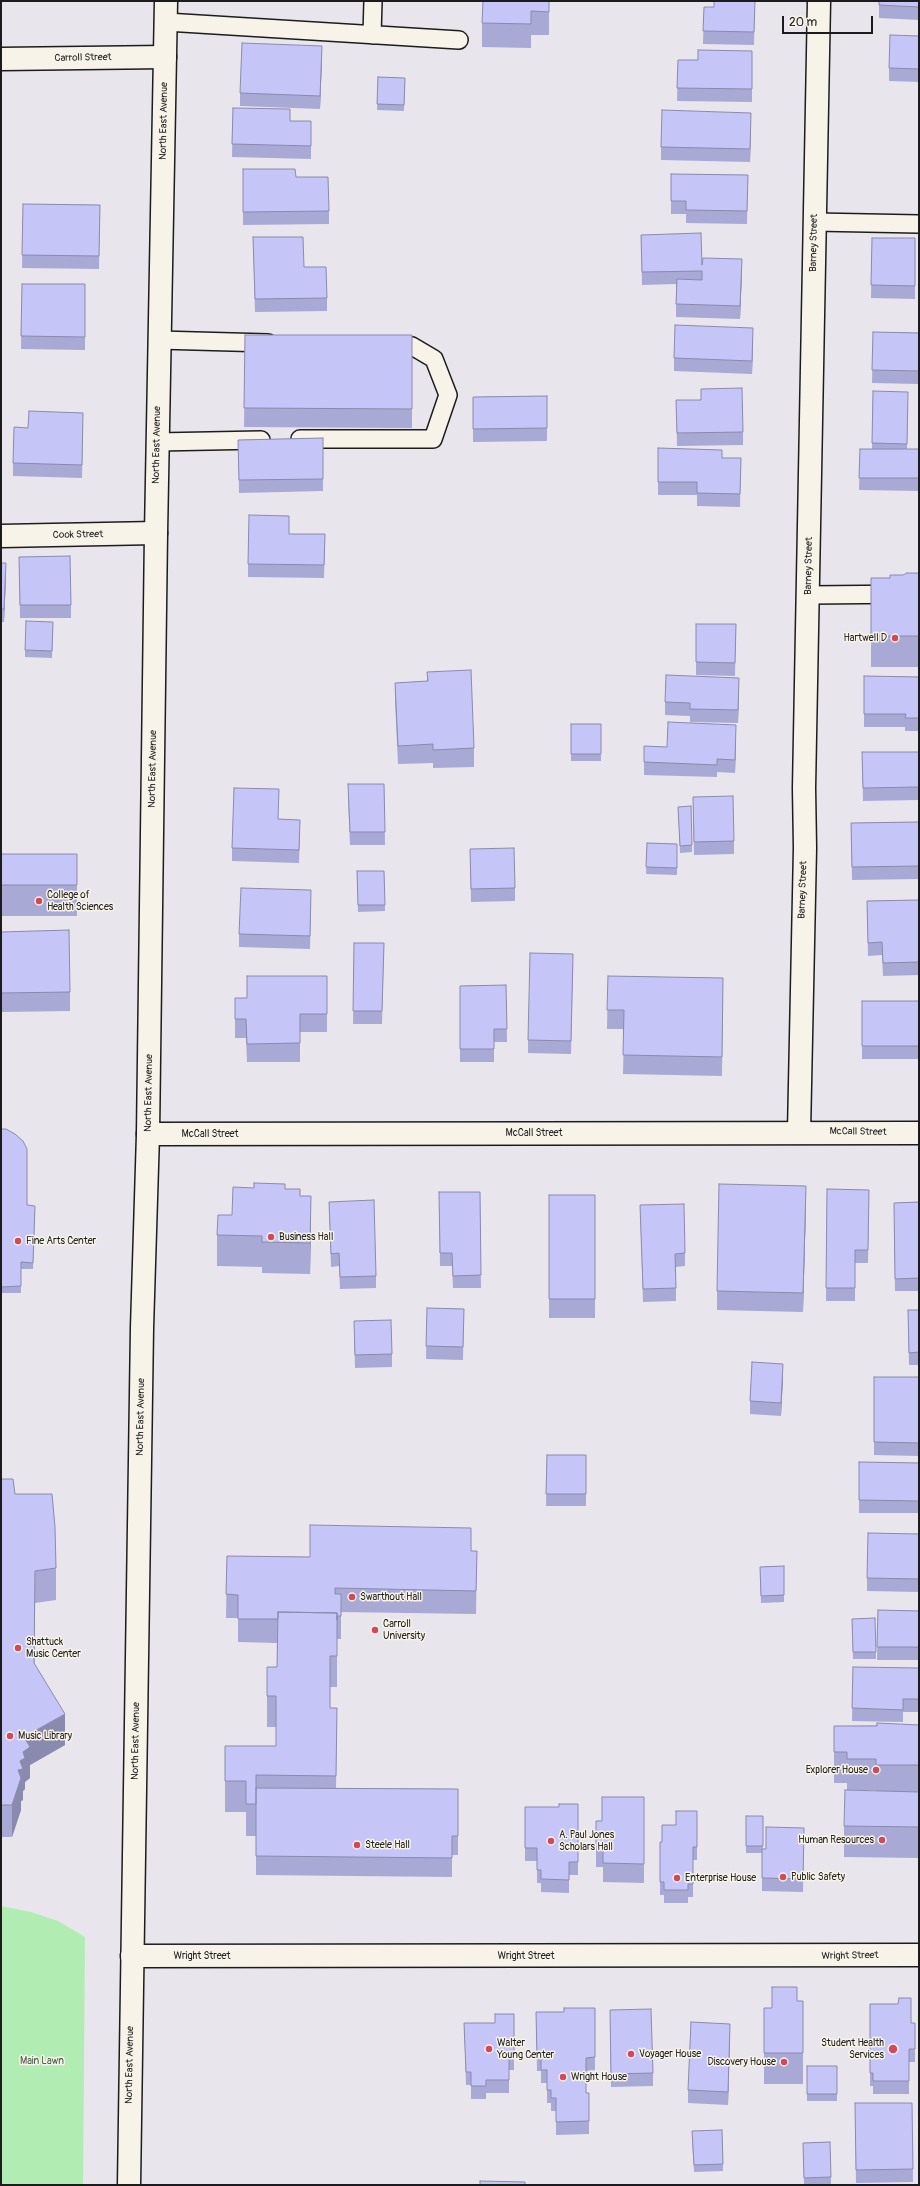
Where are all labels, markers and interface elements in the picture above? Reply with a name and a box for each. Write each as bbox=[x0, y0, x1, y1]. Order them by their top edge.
scale bar bbox=[784, 8, 875, 34]
text: 20 m bbox=[789, 15, 817, 30]
street label: Carroll Street bbox=[54, 52, 112, 64]
street label: North East Avenue bbox=[157, 82, 171, 160]
street label: Barney Street bbox=[807, 214, 821, 272]
street label: North East Avenue bbox=[150, 406, 164, 484]
street label: Cook Street bbox=[53, 529, 103, 541]
street label: Barney Street bbox=[802, 537, 816, 595]
place label: Hartwell D bbox=[844, 632, 887, 644]
marker: Hartwell D bbox=[890, 633, 900, 643]
street label: North East Avenue bbox=[146, 730, 160, 808]
street label: Barney Street bbox=[796, 861, 810, 919]
place label: College of Health Sciences bbox=[47, 889, 113, 912]
marker: College of Health Sciences bbox=[34, 896, 44, 906]
street label: North East Avenue bbox=[142, 1054, 156, 1132]
street label: McCall Street bbox=[829, 1126, 887, 1138]
street label: McCall Street bbox=[505, 1127, 563, 1139]
street label: McCall Street bbox=[181, 1128, 239, 1140]
place label: Business Hall bbox=[279, 1231, 333, 1243]
marker: Business Hall bbox=[266, 1232, 276, 1242]
place label: Fine Arts Center bbox=[26, 1235, 96, 1247]
marker: Fine Arts Center bbox=[13, 1236, 23, 1246]
street label: North East Avenue bbox=[134, 1378, 148, 1456]
place label: Swarthout Hall bbox=[360, 1591, 422, 1603]
marker: Swarthout Hall bbox=[347, 1592, 357, 1602]
place label: Carroll University bbox=[383, 1618, 425, 1642]
marker: Carroll University bbox=[370, 1625, 380, 1635]
place label: Shattuck Music Center bbox=[26, 1636, 81, 1660]
marker: Shattuck Music Center bbox=[13, 1643, 23, 1653]
street label: North East Avenue bbox=[129, 1702, 143, 1780]
place label: Music Library bbox=[18, 1730, 72, 1742]
marker: Music Library bbox=[5, 1731, 15, 1741]
place label: Explorer House bbox=[806, 1764, 868, 1776]
marker: Explorer House bbox=[871, 1765, 881, 1775]
place label: A. Paul Jones Scholars Hall bbox=[559, 1829, 614, 1852]
place label: Human Resources bbox=[798, 1834, 874, 1846]
marker: Human Resources bbox=[877, 1835, 887, 1845]
marker: A. Paul Jones Scholars Hall bbox=[546, 1836, 556, 1846]
place label: Steele Hall bbox=[365, 1839, 410, 1851]
marker: Steele Hall bbox=[352, 1840, 362, 1850]
place label: Public Safety bbox=[791, 1871, 845, 1883]
place label: Enterprise House bbox=[685, 1872, 756, 1884]
marker: Public Safety bbox=[778, 1872, 788, 1882]
marker: Enterprise House bbox=[672, 1873, 682, 1883]
street label: Wright Street bbox=[173, 1950, 231, 1962]
street label: Wright Street bbox=[497, 1950, 555, 1962]
street label: Wright Street bbox=[821, 1950, 879, 1962]
street label: North East Avenue bbox=[123, 2026, 137, 2104]
place label: Walter Young Center bbox=[497, 2037, 554, 2060]
place label: Student Health Services bbox=[821, 2037, 884, 2060]
marker: Student Health Services bbox=[887, 2043, 899, 2055]
marker: Walter Young Center bbox=[484, 2044, 494, 2054]
place label: Voyager House bbox=[639, 2048, 701, 2060]
marker: Voyager House bbox=[626, 2049, 636, 2059]
park label: Main Lawn bbox=[20, 2055, 64, 2067]
place label: Discovery House bbox=[707, 2056, 776, 2068]
marker: Discovery House bbox=[779, 2057, 789, 2067]
place label: Wright House bbox=[571, 2071, 627, 2083]
marker: Wright House bbox=[558, 2072, 568, 2082]

